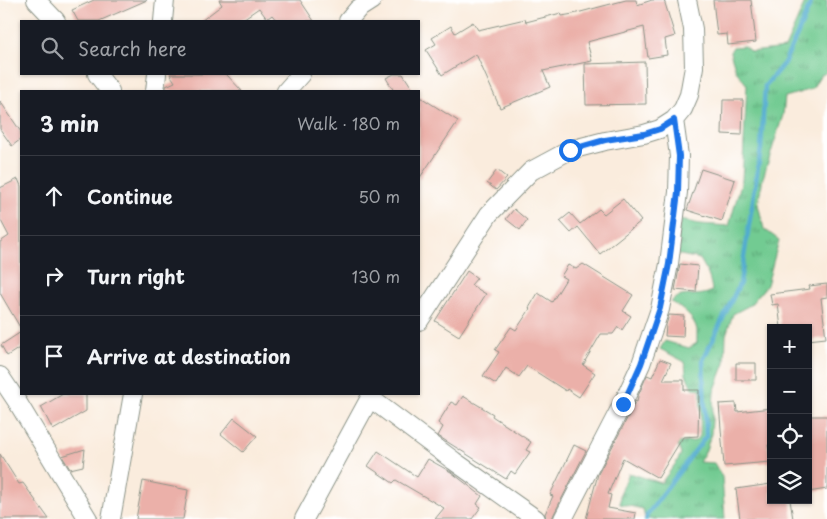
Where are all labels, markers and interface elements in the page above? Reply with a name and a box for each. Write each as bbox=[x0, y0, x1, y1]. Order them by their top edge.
search box bbox=[20, 20, 420, 75]
icon: search bbox=[38, 34, 66, 62]
text: Search here bbox=[78, 34, 187, 62]
text: 3 min bbox=[40, 107, 99, 139]
text: Walk · 180 m bbox=[297, 111, 400, 135]
route start bbox=[559, 139, 582, 162]
icon: ahead bbox=[40, 182, 68, 210]
text: Continue bbox=[87, 182, 173, 210]
text: 50 m bbox=[359, 184, 400, 208]
icon: right bbox=[40, 262, 68, 290]
text: Turn right bbox=[87, 262, 185, 290]
text: 130 m bbox=[352, 264, 400, 288]
map controls bbox=[767, 324, 812, 504]
button: + bbox=[767, 324, 812, 369]
icon: arrive bbox=[40, 342, 68, 370]
text: Arrive at destination bbox=[87, 342, 291, 370]
button: − bbox=[767, 369, 812, 414]
route end bbox=[612, 393, 635, 416]
button: locate bbox=[767, 414, 812, 459]
button: layers bbox=[767, 459, 812, 504]

